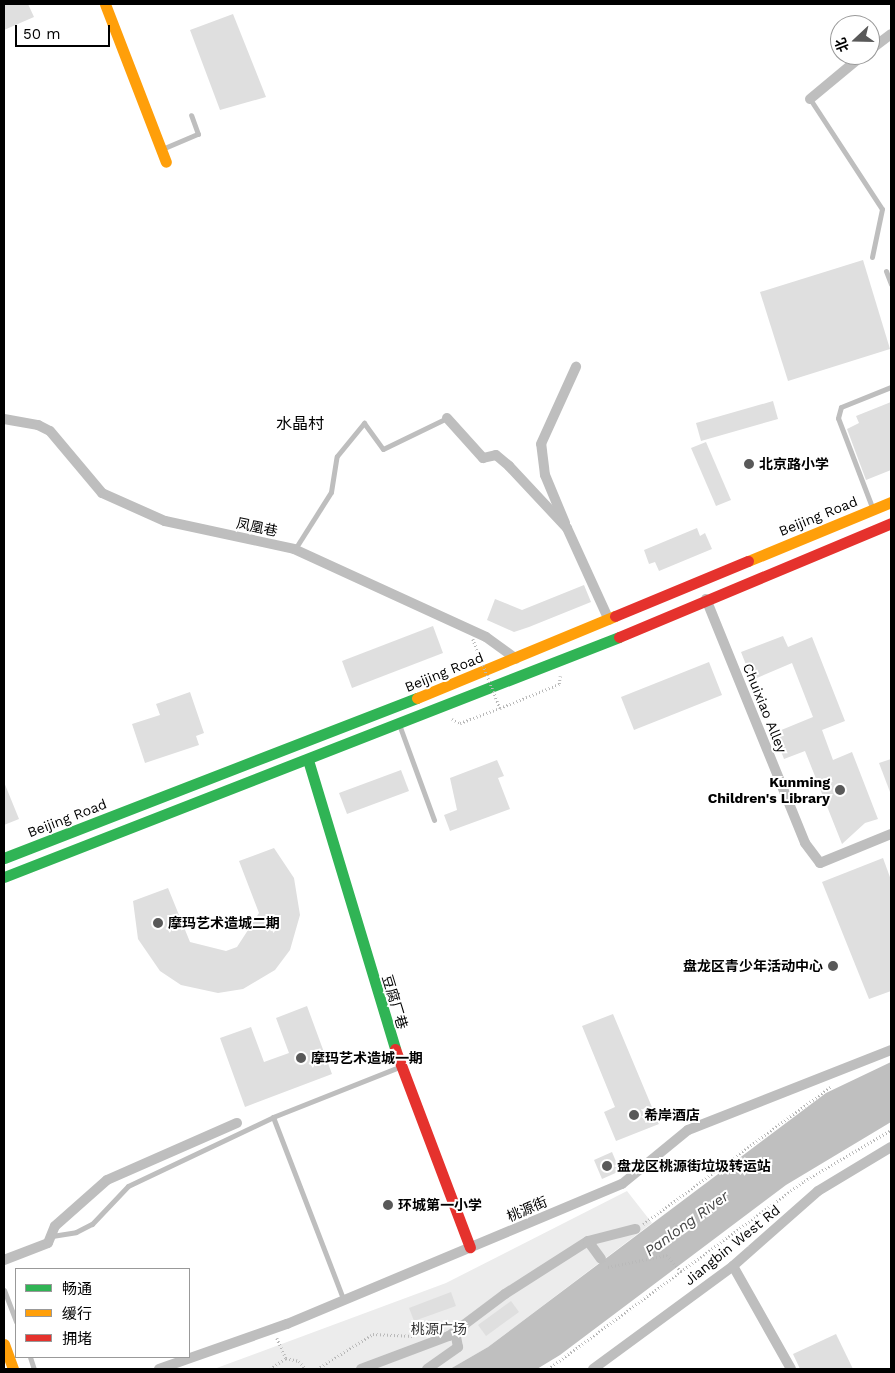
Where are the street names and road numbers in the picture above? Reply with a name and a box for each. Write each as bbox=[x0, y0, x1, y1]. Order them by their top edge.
street label: Beijing Road bbox=[776, 493, 860, 539]
street label: 凤凰巷 bbox=[235, 514, 279, 540]
street label: Beijing Road bbox=[402, 649, 486, 695]
street label: Chuixiao Alley bbox=[739, 660, 791, 756]
street label: Beijing Road bbox=[25, 795, 109, 841]
street label: 豆腐厂巷 bbox=[379, 973, 411, 1031]
street label: 桃源街 bbox=[504, 1193, 550, 1225]
street label: Jiangbin West Rd bbox=[681, 1201, 783, 1289]

